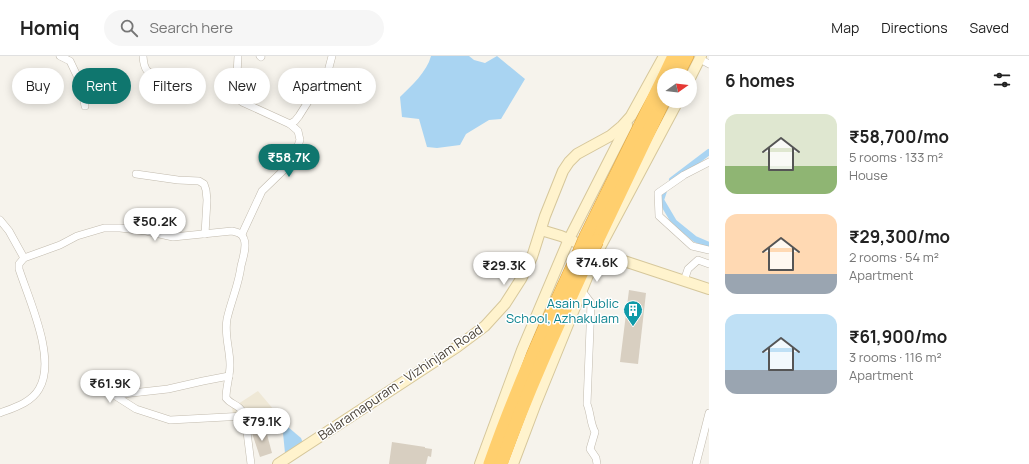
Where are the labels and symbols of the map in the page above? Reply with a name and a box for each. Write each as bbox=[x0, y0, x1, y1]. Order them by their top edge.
north arrow bbox=[657, 68, 697, 108]
pin: ₹58.7K bbox=[256, 144, 322, 178]
pin: ₹50.2K bbox=[122, 208, 188, 242]
pin: ₹74.6K bbox=[564, 249, 630, 283]
pin: ₹29.3K bbox=[471, 252, 537, 286]
place label: Asain Public School, Azhakulam bbox=[506, 294, 619, 327]
building icon: Asain Public School, Azhakulam bbox=[622, 299, 644, 327]
street label: Balaramapuram - Vizhinjam Road bbox=[314, 320, 486, 444]
pin: ₹61.9K bbox=[77, 370, 143, 404]
pin: ₹79.1K bbox=[229, 408, 295, 442]

